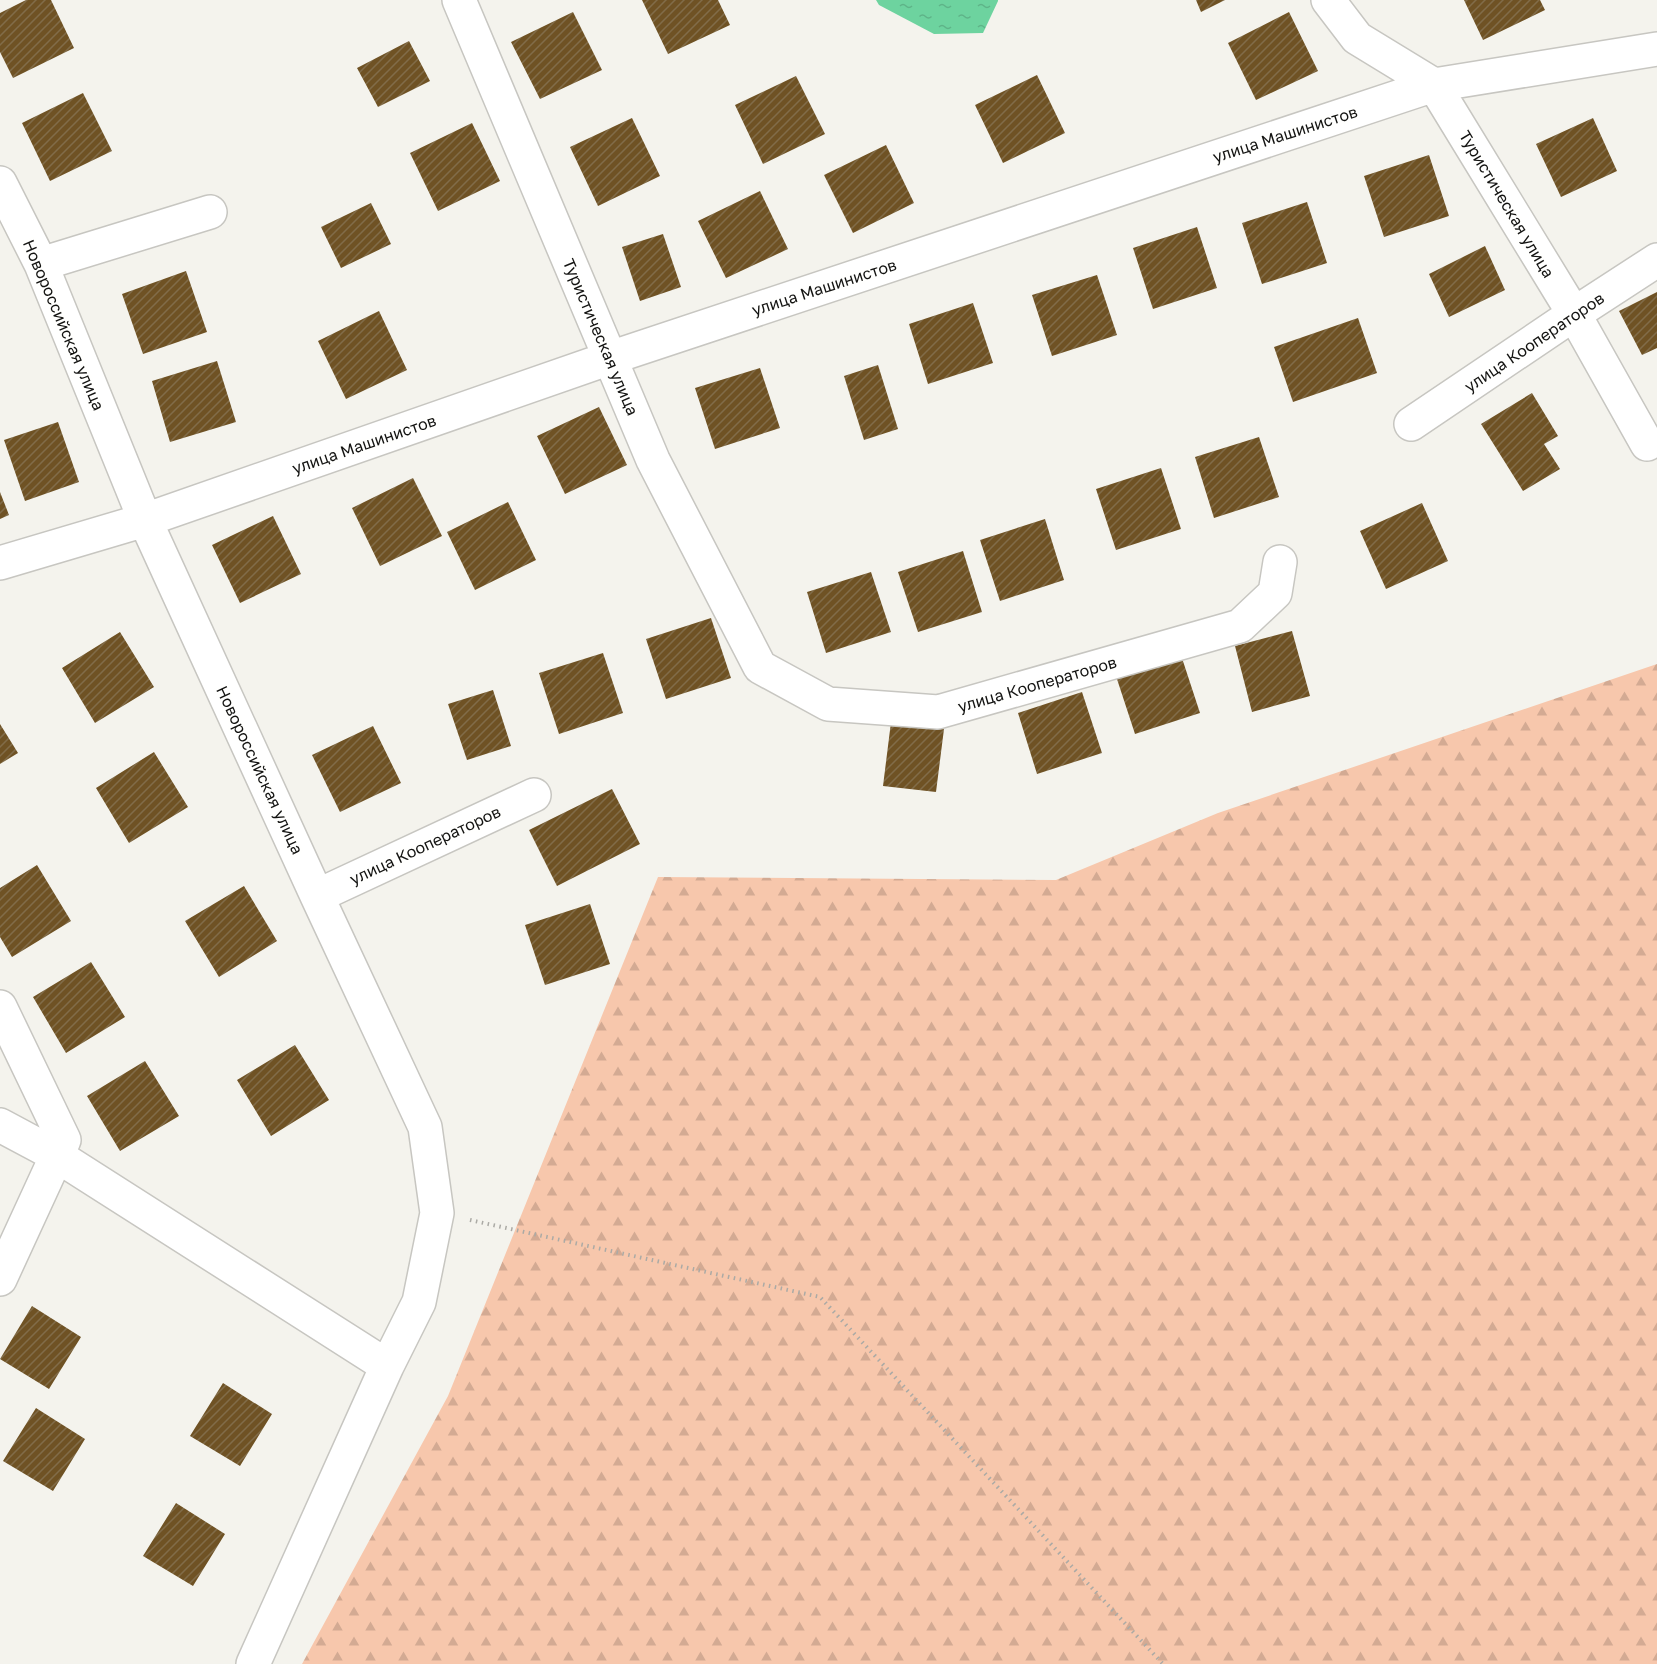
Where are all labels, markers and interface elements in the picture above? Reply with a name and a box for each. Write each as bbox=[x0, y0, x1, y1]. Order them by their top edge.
street label: улица Машинистов bbox=[1210, 101, 1360, 167]
street label: Туристическая улица bbox=[1455, 127, 1559, 281]
street label: Новороссийская улица bbox=[19, 237, 109, 413]
street label: улица Машинистов bbox=[749, 254, 899, 320]
street label: Туристическая улица bbox=[559, 256, 643, 418]
street label: улица Кооператоров bbox=[1460, 288, 1608, 396]
street label: улица Машинистов bbox=[289, 410, 439, 478]
street label: улица Кооператоров bbox=[955, 652, 1119, 716]
street label: Новороссийская улица bbox=[212, 683, 308, 857]
street label: улица Кооператоров bbox=[346, 801, 504, 889]

